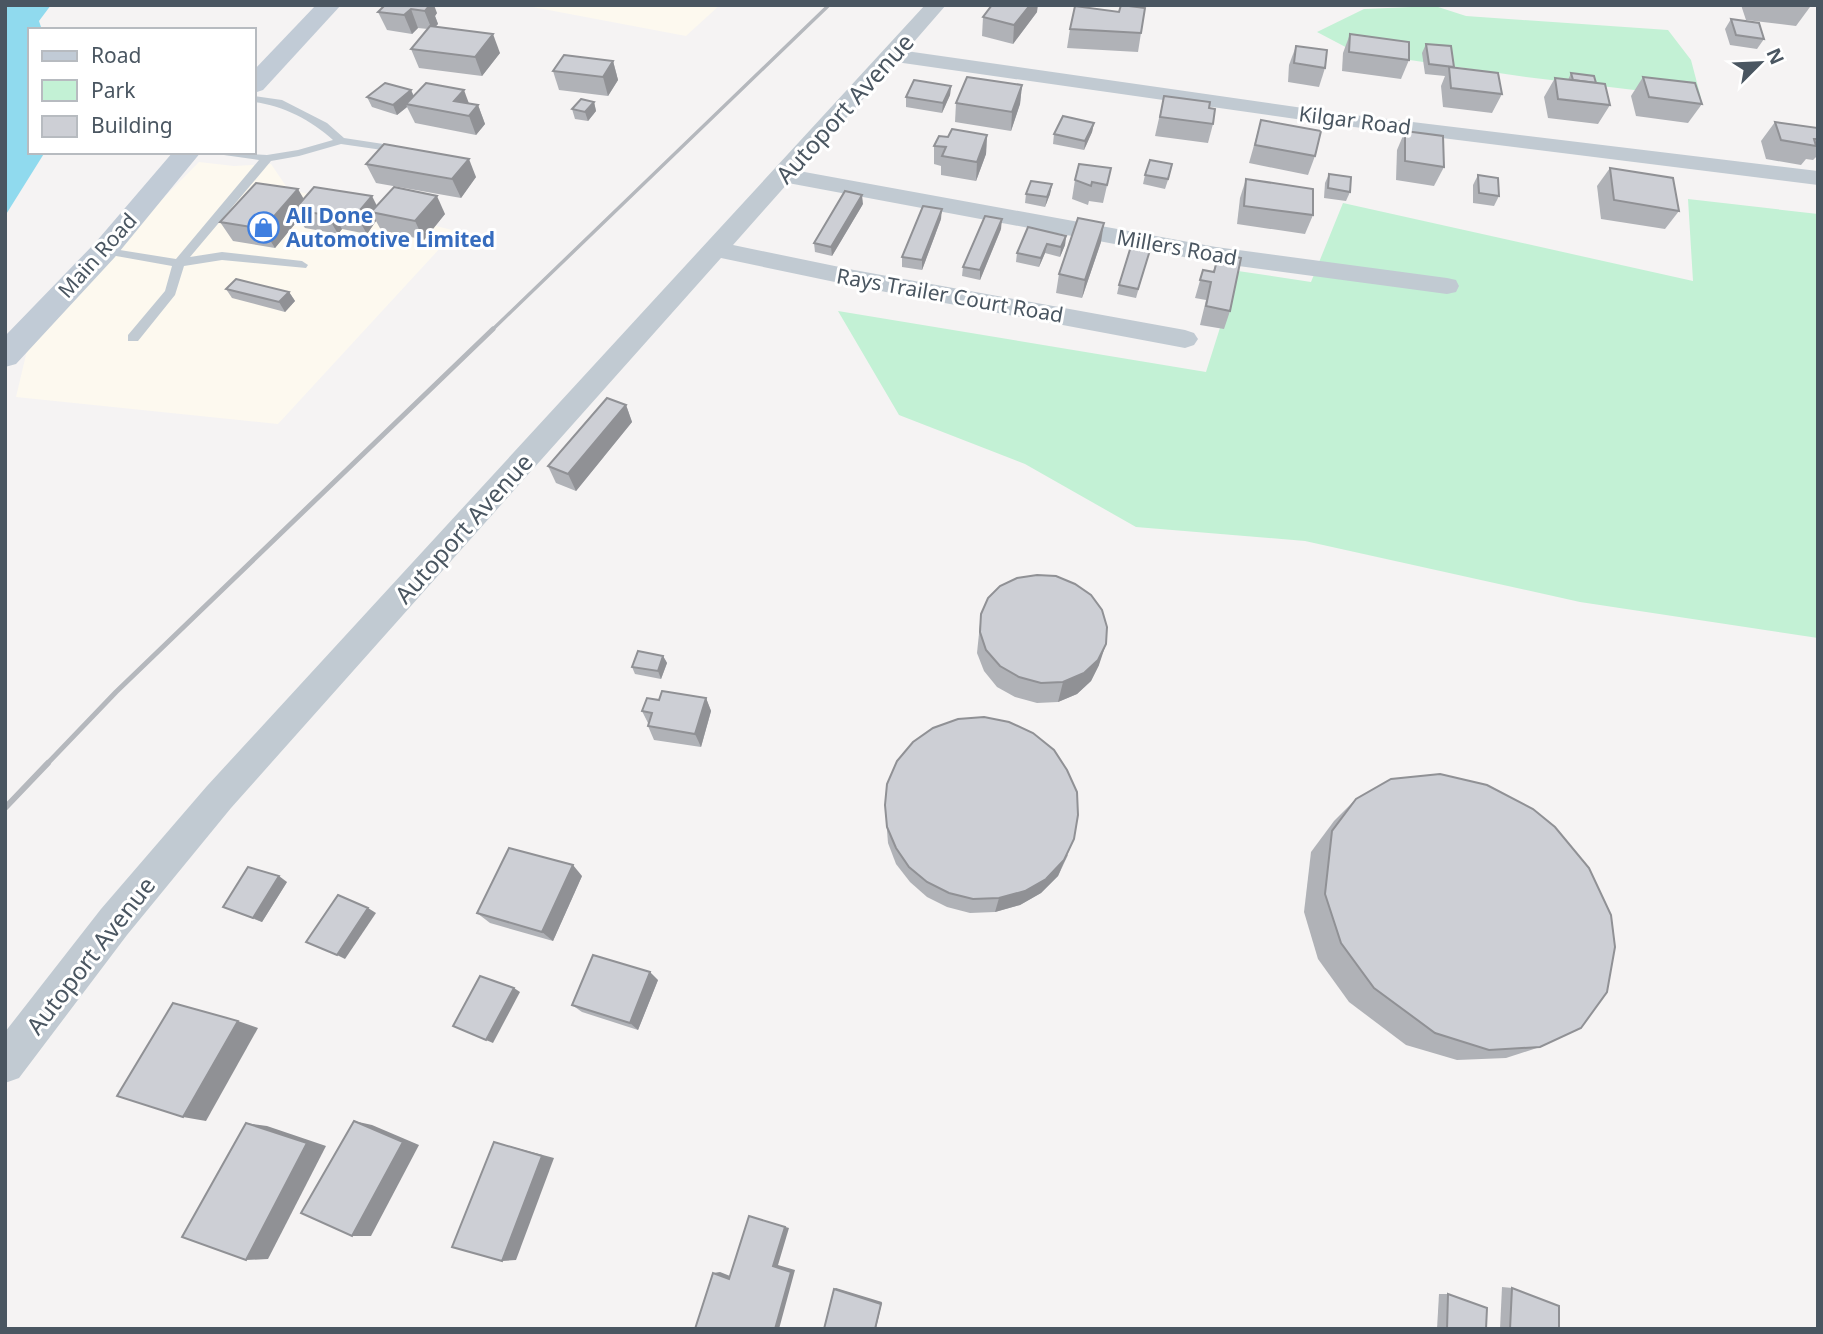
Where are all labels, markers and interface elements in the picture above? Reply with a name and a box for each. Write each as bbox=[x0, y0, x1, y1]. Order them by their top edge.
street label: Autoport Avenue bbox=[768, 26, 920, 190]
legend bbox=[28, 28, 256, 154]
north arrow bbox=[1725, 28, 1795, 98]
text: Road bbox=[91, 41, 141, 69]
text: N bbox=[1761, 44, 1791, 68]
text: Park bbox=[91, 76, 136, 104]
street label: Kilgar Road bbox=[1297, 99, 1413, 141]
text: Building bbox=[91, 111, 173, 139]
place label: All Done Automotive Limited bbox=[286, 201, 495, 253]
street label: Main Road bbox=[51, 207, 143, 303]
shop icon: All Done Automotive Limited bbox=[246, 210, 280, 244]
street label: Millers Road bbox=[1115, 223, 1239, 271]
street label: Rays Trailer Court Road bbox=[834, 261, 1066, 329]
street label: Autoport Avenue bbox=[387, 446, 539, 610]
street label: Autoport Avenue bbox=[18, 869, 162, 1041]

